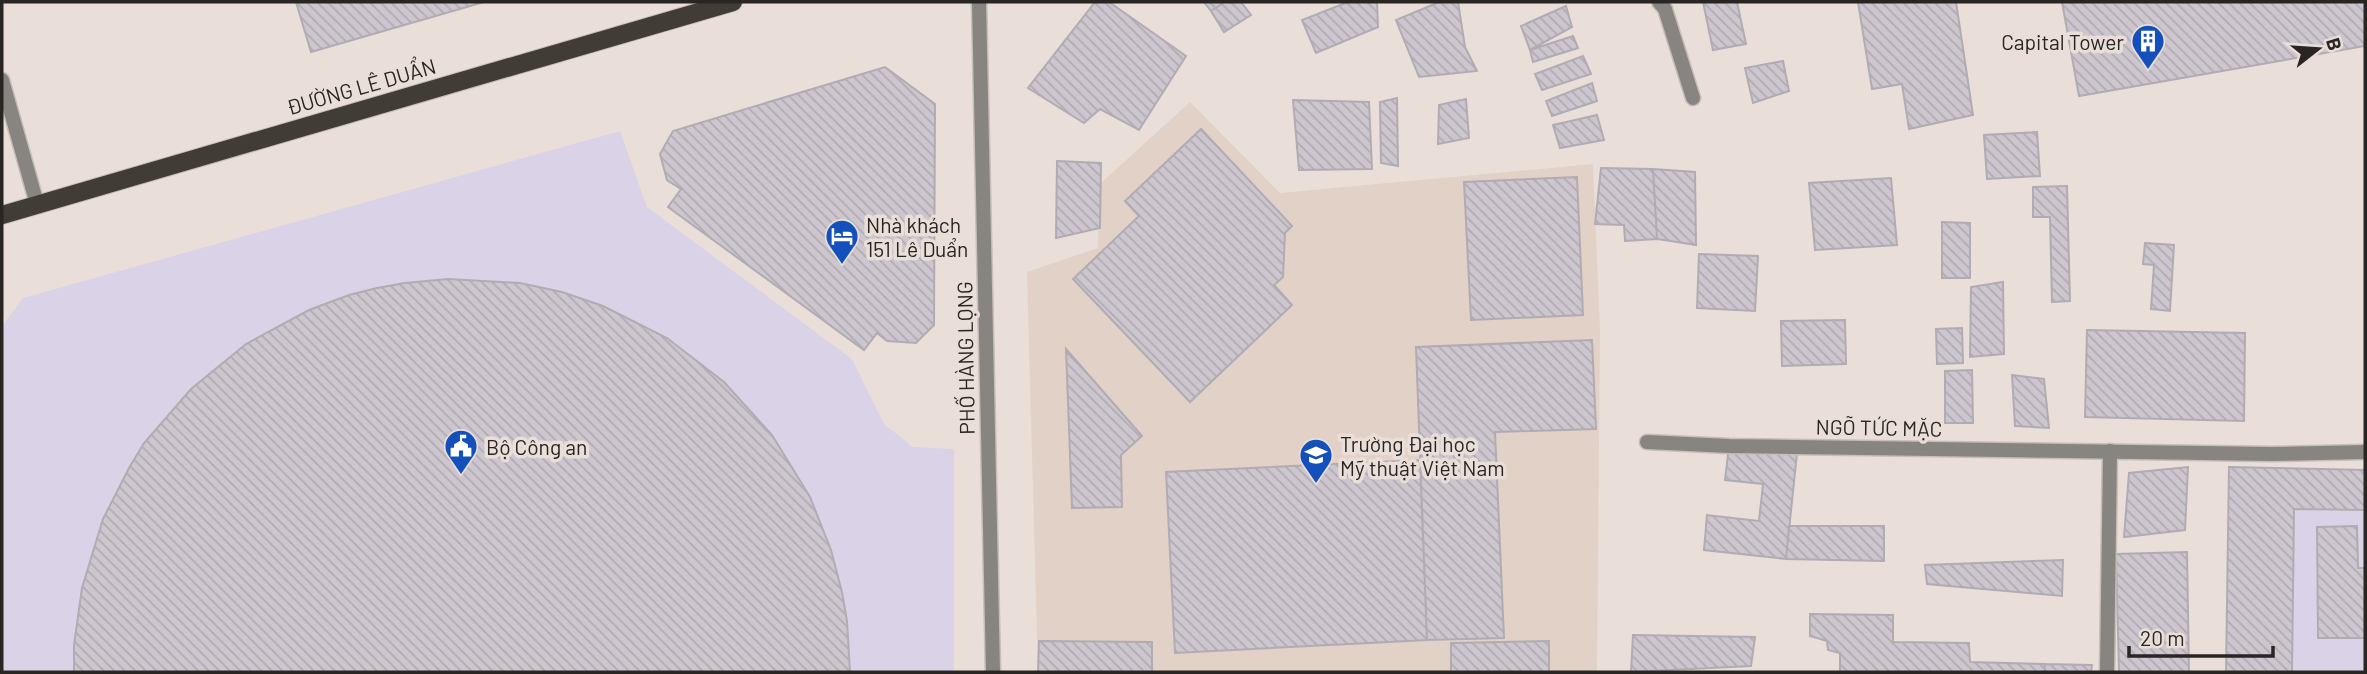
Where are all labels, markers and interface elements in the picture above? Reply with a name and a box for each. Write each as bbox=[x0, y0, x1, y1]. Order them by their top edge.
north arrow bbox=[2283, 14, 2353, 84]
building icon: Capital Tower bbox=[2129, 22, 2167, 71]
place label: Capital Tower bbox=[2001, 29, 2124, 54]
text: B bbox=[2322, 35, 2347, 53]
street label: ĐƯỜNG LÊ DUẨN bbox=[283, 51, 439, 119]
place label: Nhà khách 151 Lê Duẩn bbox=[866, 212, 968, 261]
hotel icon: Nhà khách 151 Lê Duẩn bbox=[823, 217, 861, 266]
street label: PHỐ HÀNG LỌNG bbox=[951, 281, 979, 435]
street label: NGÕ TỨC MẶC bbox=[1815, 413, 1943, 441]
public building icon: Bộ Công an bbox=[442, 427, 480, 476]
place label: Trường Đại học Mỹ thuật Việt Nam bbox=[1340, 431, 1505, 480]
place label: Bộ Công an bbox=[486, 434, 587, 459]
school or university icon: Trường Đại học Mỹ thuật Việt Nam bbox=[1297, 436, 1335, 485]
scale bar bbox=[2129, 614, 2272, 658]
text: 20 m bbox=[2140, 625, 2185, 650]

